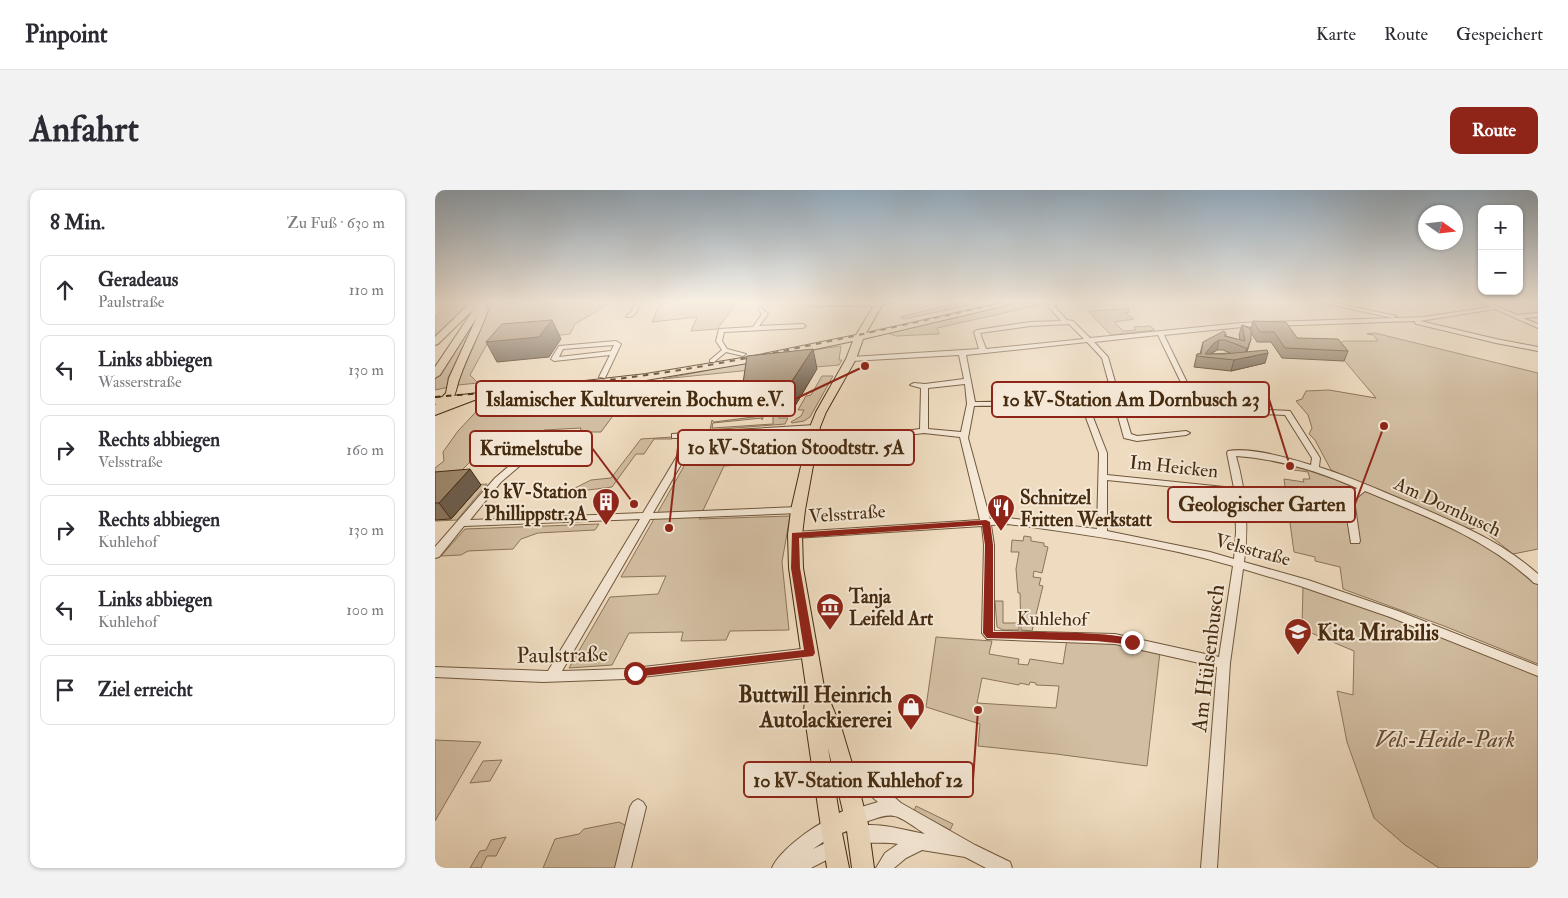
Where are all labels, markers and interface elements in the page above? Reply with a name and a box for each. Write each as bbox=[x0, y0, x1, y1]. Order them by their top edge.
text: Pinpoint bbox=[25, 19, 108, 50]
text: Karte bbox=[1316, 23, 1356, 46]
text: Route bbox=[1384, 23, 1428, 46]
text: Gespeichert bbox=[1456, 23, 1543, 46]
button: Route bbox=[1450, 107, 1538, 154]
text: Anfahrt bbox=[30, 108, 139, 152]
north arrow bbox=[1418, 205, 1463, 250]
map controls bbox=[1478, 205, 1523, 295]
button: + bbox=[1478, 205, 1523, 250]
text: 8 Min. bbox=[50, 209, 105, 236]
text: Zu Fuß · 630 m bbox=[287, 213, 385, 233]
button: − bbox=[1478, 250, 1523, 295]
text: Geradeaus bbox=[98, 268, 178, 292]
icon: ahead bbox=[51, 276, 79, 304]
text: 110 m bbox=[349, 280, 384, 300]
text: Paulstraße bbox=[98, 292, 164, 312]
text: Links abbiegen bbox=[98, 348, 212, 372]
icon: left bbox=[51, 356, 79, 384]
text: 130 m bbox=[348, 360, 384, 380]
text: Wasserstraße bbox=[98, 372, 182, 392]
callout: Islamischer Kulturverein Bochum e.V. bbox=[476, 381, 795, 416]
callout: 10 kV-Station Am Dornbusch 23 bbox=[992, 382, 1269, 417]
text: Islamischer Kulturverein Bochum e.V. bbox=[485, 387, 785, 412]
text: 10 kV-Station Am Dornbusch 23 bbox=[1002, 387, 1260, 412]
text: Rechts abbiegen bbox=[98, 428, 220, 452]
callout: 10 kV-Station Stoodtstr. 5A bbox=[678, 430, 914, 465]
callout: Krümelstube bbox=[470, 431, 592, 466]
text: 10 kV-Station Stoodtstr. 5A bbox=[688, 435, 905, 460]
icon: right bbox=[51, 436, 79, 464]
text: Krümelstube bbox=[480, 436, 583, 461]
text: 160 m bbox=[346, 440, 384, 460]
street label: Im Heicken bbox=[1128, 450, 1220, 484]
text: Velsstraße bbox=[98, 452, 163, 472]
street label: Am Dornbusch bbox=[1389, 471, 1505, 542]
place label: 10 kV-Station Phillippstr.3A bbox=[483, 480, 588, 527]
place label: Schnitzel Fritten Werkstatt bbox=[1020, 486, 1153, 532]
building icon: 10 kV-Station Phillippstr.3A bbox=[591, 487, 621, 526]
callout: Geologischer Garten bbox=[1168, 487, 1355, 522]
text: Geologischer Garten bbox=[1178, 492, 1346, 518]
restaurant icon: Schnitzel Fritten Werkstatt bbox=[986, 493, 1016, 532]
street label: Velsstraße bbox=[808, 499, 886, 529]
text: Rechts abbiegen bbox=[98, 508, 220, 532]
icon: right bbox=[51, 516, 79, 544]
text: 130 m bbox=[348, 520, 384, 540]
street label: Velsstraße bbox=[1212, 528, 1293, 572]
text: Kuhlehof bbox=[98, 532, 158, 552]
street label: Am Hülsenbusch bbox=[1185, 582, 1231, 735]
place label: Tanja Leifeld Art bbox=[848, 585, 934, 631]
text: Links abbiegen bbox=[98, 588, 212, 612]
museum icon: Tanja Leifeld Art bbox=[815, 592, 845, 631]
icon: left bbox=[51, 596, 79, 624]
text: 100 m bbox=[346, 600, 384, 620]
street label: Kuhlehof bbox=[1016, 606, 1090, 632]
text: Kuhlehof bbox=[98, 612, 158, 632]
school or university icon: Kita Mirabilis bbox=[1283, 617, 1313, 656]
place label: Kita Mirabilis bbox=[1317, 619, 1439, 647]
route end bbox=[1121, 631, 1144, 654]
street label: Paulstraße bbox=[516, 640, 608, 670]
route start bbox=[624, 662, 647, 685]
icon: arrive bbox=[51, 676, 79, 704]
text: Ziel erreicht bbox=[98, 678, 193, 702]
place label: Buttwill Heinrich Autolackiererei bbox=[738, 681, 892, 734]
shop icon: Buttwill Heinrich Autolackiererei bbox=[896, 692, 926, 731]
park label: Vels-Heide-Park bbox=[1375, 726, 1515, 754]
callout: 10 kV-Station Kuhlehof 12 bbox=[744, 762, 973, 797]
text: 10 kV-Station Kuhlehof 12 bbox=[753, 768, 963, 793]

